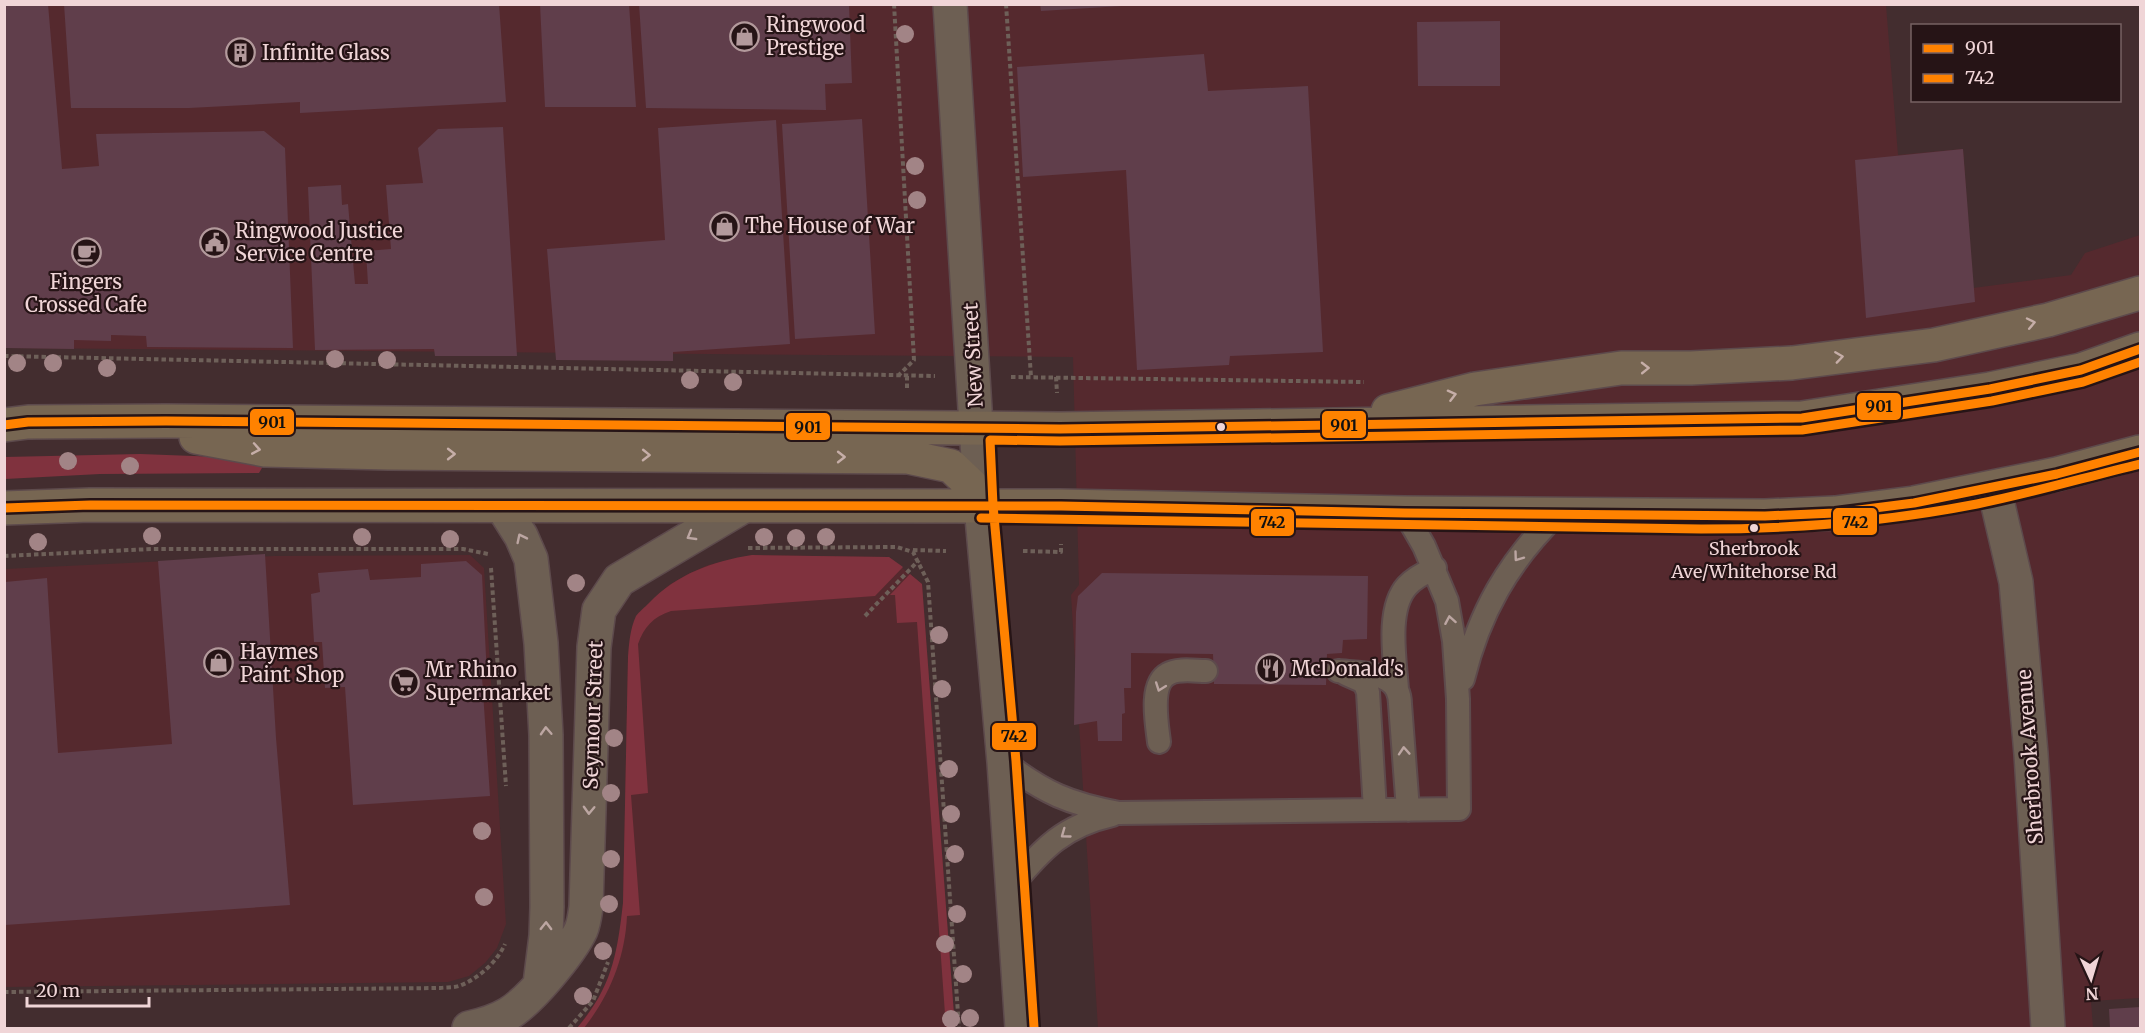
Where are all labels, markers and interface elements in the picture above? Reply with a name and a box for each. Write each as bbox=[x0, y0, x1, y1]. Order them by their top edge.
place label: Ringwood Prestige bbox=[766, 12, 865, 60]
shop icon: Ringwood Prestige bbox=[729, 20, 761, 52]
legend bbox=[1911, 24, 2121, 102]
text: 901 bbox=[1965, 36, 1995, 59]
building icon: Infinite Glass bbox=[225, 37, 257, 69]
place label: Infinite Glass bbox=[262, 40, 390, 65]
text: 742 bbox=[1965, 66, 1995, 89]
shop icon: The House of War bbox=[708, 210, 740, 242]
place label: The House of War bbox=[745, 213, 915, 238]
place label: Ringwood Justice Service Centre bbox=[235, 218, 403, 266]
public building icon: Ringwood Justice Service Centre bbox=[198, 226, 230, 258]
cafe icon: Fingers Crossed Cafe bbox=[70, 236, 102, 268]
place label: Fingers Crossed Cafe bbox=[25, 269, 147, 317]
street label: New Street bbox=[957, 302, 988, 408]
one-way arrow bbox=[2026, 318, 2036, 331]
one-way arrow bbox=[1834, 351, 1844, 364]
one-way arrow bbox=[1640, 361, 1649, 374]
one-way arrow bbox=[1447, 389, 1457, 402]
line badge: 901 bbox=[1856, 392, 1902, 421]
text: 901 bbox=[1865, 396, 1893, 416]
line badge: 901 bbox=[249, 408, 295, 436]
line badge: 901 bbox=[1321, 410, 1367, 439]
text: 901 bbox=[258, 412, 286, 432]
line badge: 901 bbox=[785, 412, 831, 441]
text: 901 bbox=[1330, 415, 1358, 435]
text: 901 bbox=[794, 417, 822, 437]
unlabelled marker bbox=[1215, 421, 1227, 433]
one-way arrow bbox=[252, 442, 261, 454]
one-way arrow bbox=[447, 448, 456, 460]
one-way arrow bbox=[642, 449, 651, 462]
one-way arrow bbox=[837, 451, 846, 463]
line badge: 742 bbox=[1832, 507, 1878, 536]
line badge: 742 bbox=[1250, 508, 1295, 537]
text: 742 bbox=[1259, 512, 1285, 532]
text: 742 bbox=[1842, 512, 1868, 532]
marker: Sherbrook Ave/Whitehorse Rd bbox=[1748, 522, 1760, 534]
one-way arrow bbox=[687, 528, 697, 540]
one-way arrow bbox=[517, 534, 529, 545]
place label: Sherbrook Ave/Whitehorse Rd bbox=[1670, 537, 1837, 583]
one-way arrow bbox=[1514, 551, 1525, 562]
one-way arrow bbox=[1444, 615, 1457, 625]
place label: Haymes Paint Shop bbox=[240, 639, 344, 687]
street label: Seymour Street bbox=[577, 640, 608, 790]
shop icon: Haymes Paint Shop bbox=[203, 647, 235, 679]
restaurant icon: McDonald's bbox=[1254, 653, 1286, 685]
place label: McDonald's bbox=[1291, 656, 1404, 681]
place label: Mr Rhino Supermarket bbox=[425, 657, 551, 705]
supermarket icon: Mr Rhino Supermarket bbox=[388, 666, 420, 698]
street label: Sherbrook Avenue bbox=[2011, 669, 2048, 846]
one-way arrow bbox=[1154, 682, 1167, 692]
line badge: 742 bbox=[991, 722, 1037, 751]
one-way arrow bbox=[540, 726, 552, 735]
text: 742 bbox=[1001, 726, 1027, 746]
one-way arrow bbox=[1398, 747, 1411, 756]
one-way arrow bbox=[583, 805, 595, 814]
one-way arrow bbox=[1060, 827, 1071, 838]
one-way arrow bbox=[540, 921, 552, 930]
north arrow bbox=[2061, 949, 2121, 1009]
scale bar bbox=[27, 970, 148, 1008]
text: 20 m bbox=[36, 979, 80, 1002]
text: N bbox=[2085, 984, 2099, 1004]

